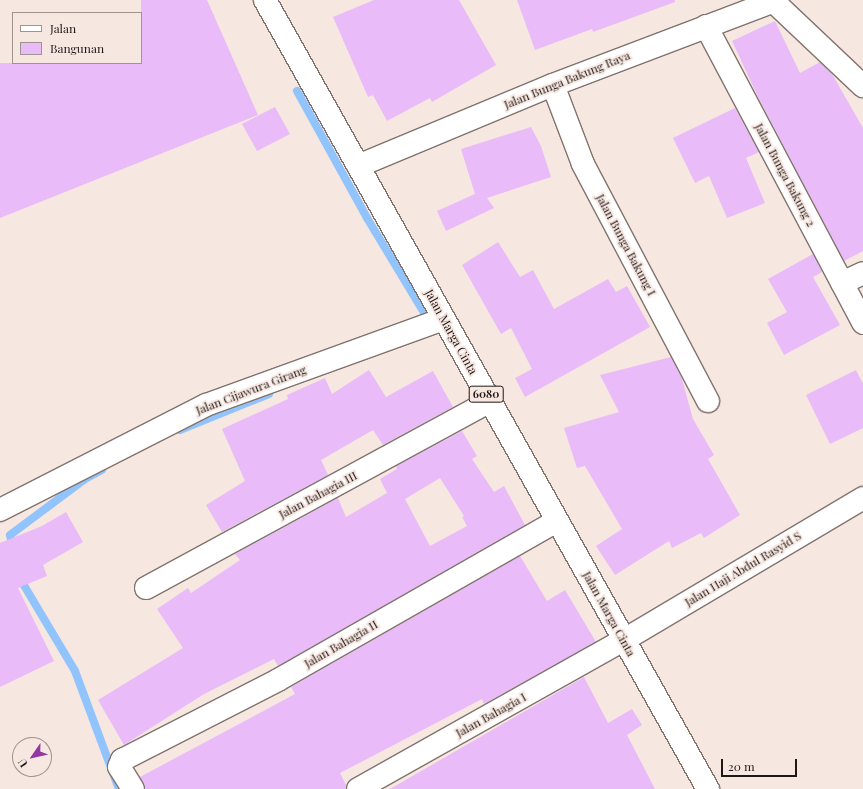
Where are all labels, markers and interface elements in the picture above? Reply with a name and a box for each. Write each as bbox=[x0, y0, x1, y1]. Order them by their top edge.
legend bbox=[12, 12, 142, 64]
text: Jalan bbox=[50, 20, 76, 36]
text: Bangunan bbox=[50, 40, 104, 56]
street label: Jalan Bunga Bakung Raya bbox=[502, 48, 632, 112]
street label: Jalan Bunga Bakung 2 bbox=[752, 121, 818, 229]
street label: Jalan Bunga Bakung I bbox=[593, 192, 659, 298]
street label: Jalan Marga Cinta bbox=[422, 287, 480, 377]
street label: Jalan Cijawura Girang bbox=[194, 362, 308, 418]
road number: 6080 bbox=[468, 385, 504, 403]
street label: Jalan Bahagia III bbox=[276, 468, 360, 522]
street label: Jalan Haji Abdul Rasyid S bbox=[682, 528, 804, 610]
street label: Jalan Marga Cinta bbox=[580, 569, 638, 659]
street label: Jalan Bahagia II bbox=[302, 617, 380, 671]
street label: Jalan Bahagia I bbox=[453, 690, 529, 740]
north arrow bbox=[12, 737, 52, 777]
scale bar bbox=[723, 751, 799, 777]
text: U bbox=[14, 756, 31, 771]
text: 20 m bbox=[728, 758, 755, 774]

